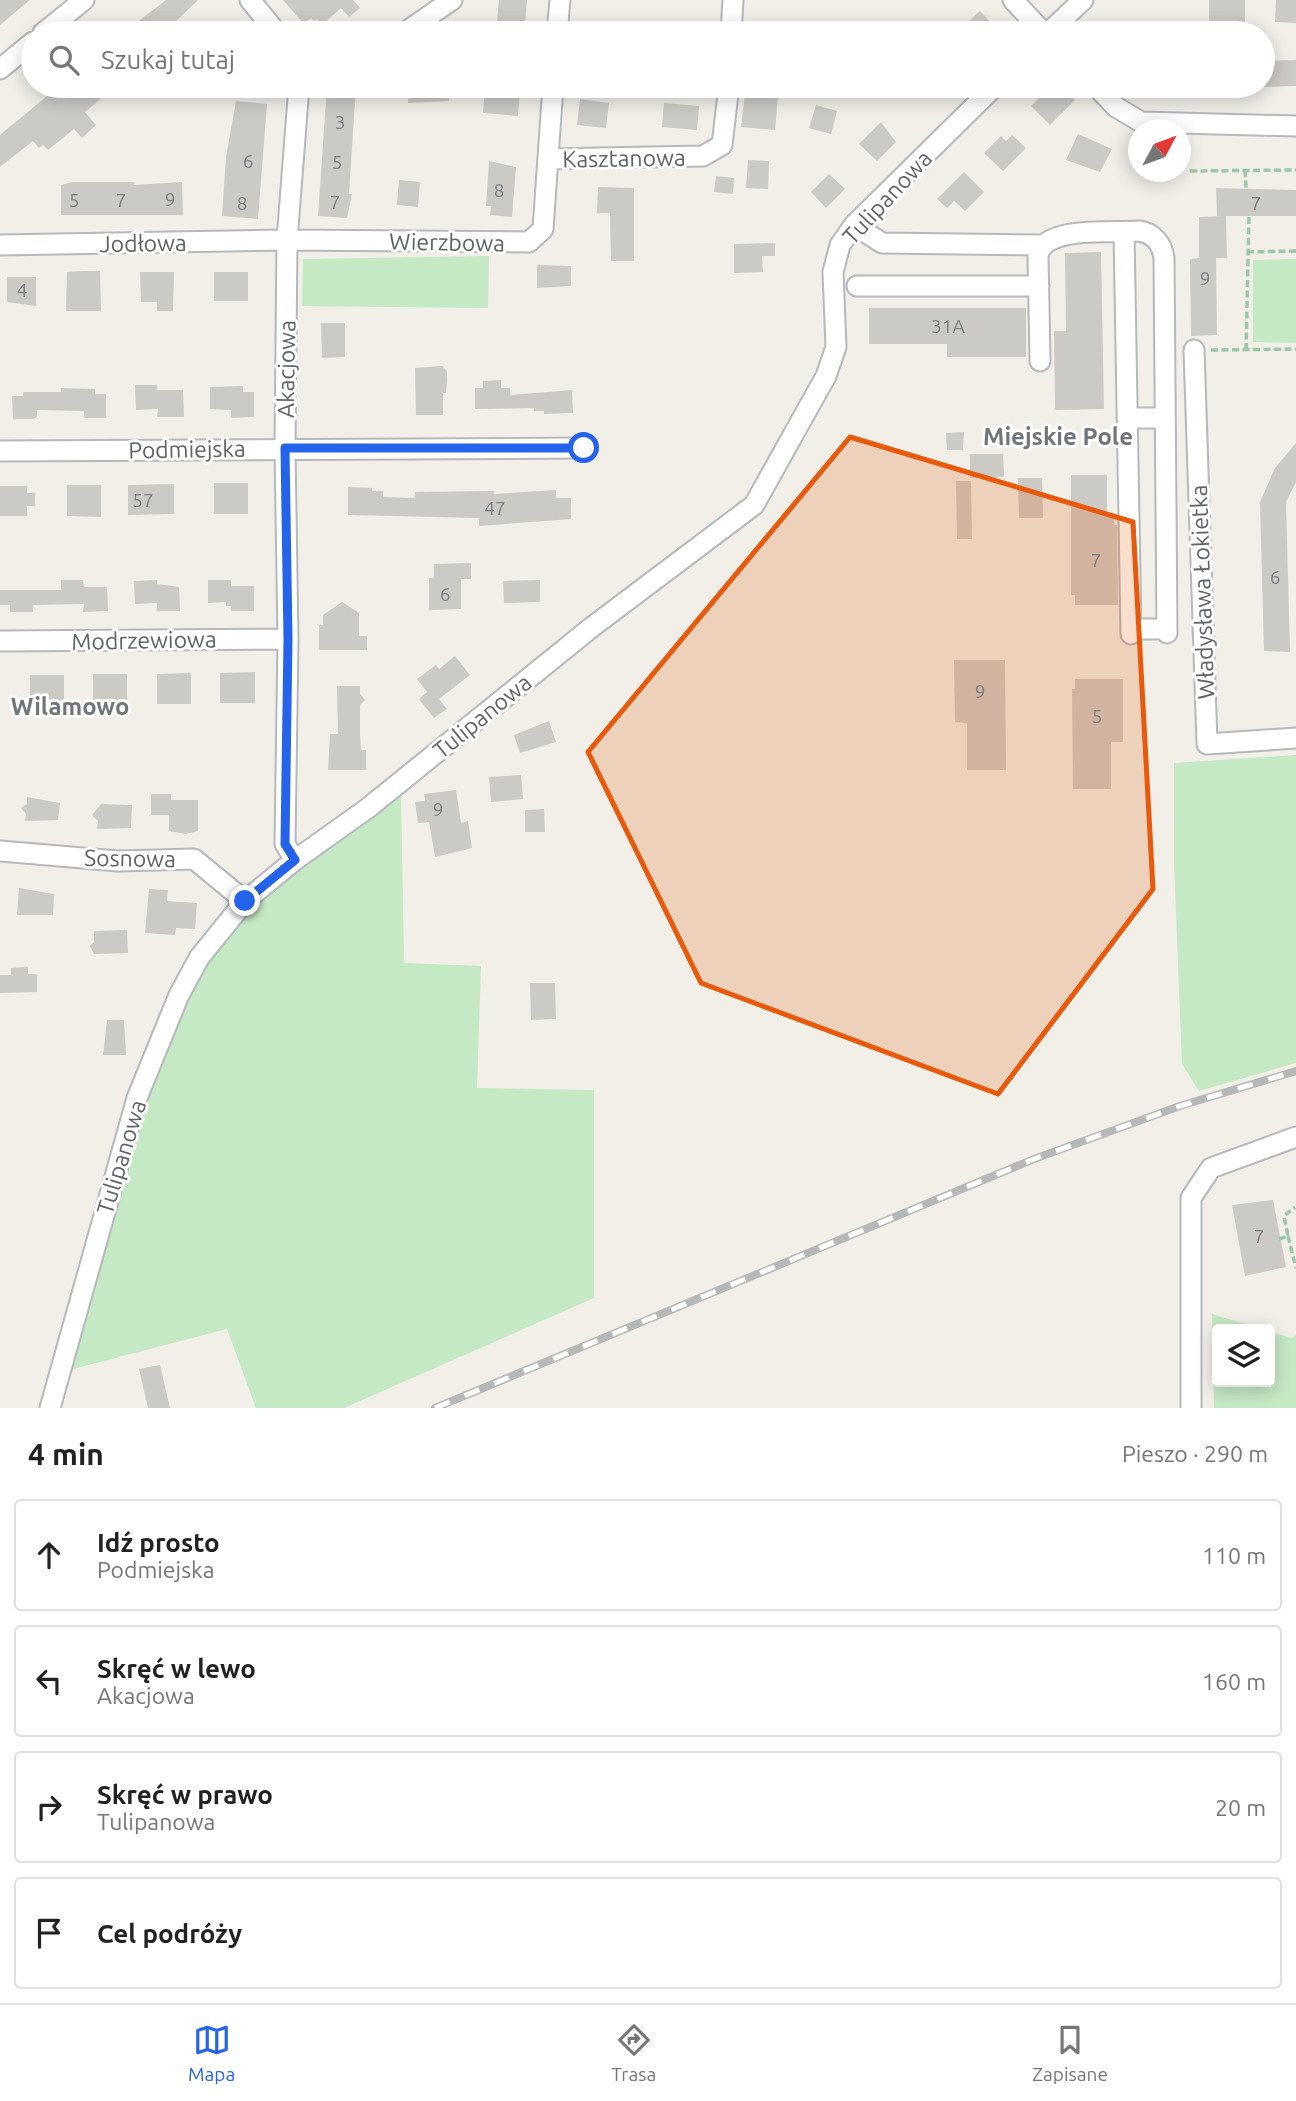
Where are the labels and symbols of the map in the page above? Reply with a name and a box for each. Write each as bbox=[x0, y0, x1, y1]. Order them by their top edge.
house number: 3 bbox=[335, 111, 345, 133]
north arrow bbox=[1128, 119, 1191, 182]
street label: Kasztanowa bbox=[562, 144, 686, 172]
street label: Tulipanowa bbox=[837, 145, 937, 249]
house number: 6 bbox=[243, 150, 253, 172]
house number: 5 bbox=[332, 151, 342, 173]
house number: 8 bbox=[494, 179, 504, 201]
house number: 9 bbox=[165, 188, 175, 210]
house number: 5 bbox=[69, 189, 79, 211]
house number: 7 bbox=[116, 189, 126, 211]
house number: 7 bbox=[330, 191, 340, 213]
house number: 8 bbox=[237, 192, 247, 214]
house number: 7 bbox=[1251, 192, 1261, 214]
street label: Wierzbowa bbox=[389, 228, 505, 256]
street label: Jodłowa bbox=[99, 230, 187, 256]
house number: 9 bbox=[1200, 267, 1210, 289]
house number: 4 bbox=[17, 279, 27, 301]
house number: 31A bbox=[931, 315, 966, 337]
street label: Akacjowa bbox=[273, 320, 299, 418]
district label: Miejskie Pole bbox=[983, 423, 1133, 450]
route start bbox=[568, 432, 599, 463]
street label: Podmiejska bbox=[128, 435, 246, 463]
street label: Władysława Łokietka bbox=[1186, 484, 1218, 700]
house number: 57 bbox=[132, 489, 154, 511]
house number: 47 bbox=[484, 497, 506, 519]
house number: 7 bbox=[1091, 549, 1101, 571]
house number: 6 bbox=[1270, 566, 1280, 588]
house number: 6 bbox=[440, 583, 450, 605]
street label: Modrzewiowa bbox=[71, 626, 217, 654]
street label: Tulipanowa bbox=[428, 669, 536, 763]
house number: 9 bbox=[975, 680, 985, 702]
district label: Wilamowo bbox=[11, 693, 129, 720]
house number: 5 bbox=[1092, 705, 1102, 727]
house number: 9 bbox=[433, 798, 443, 820]
street label: Sosnowa bbox=[84, 845, 176, 871]
route end bbox=[229, 885, 260, 916]
street label: Tulipanowa bbox=[92, 1097, 150, 1217]
house number: 7 bbox=[1254, 1225, 1264, 1247]

